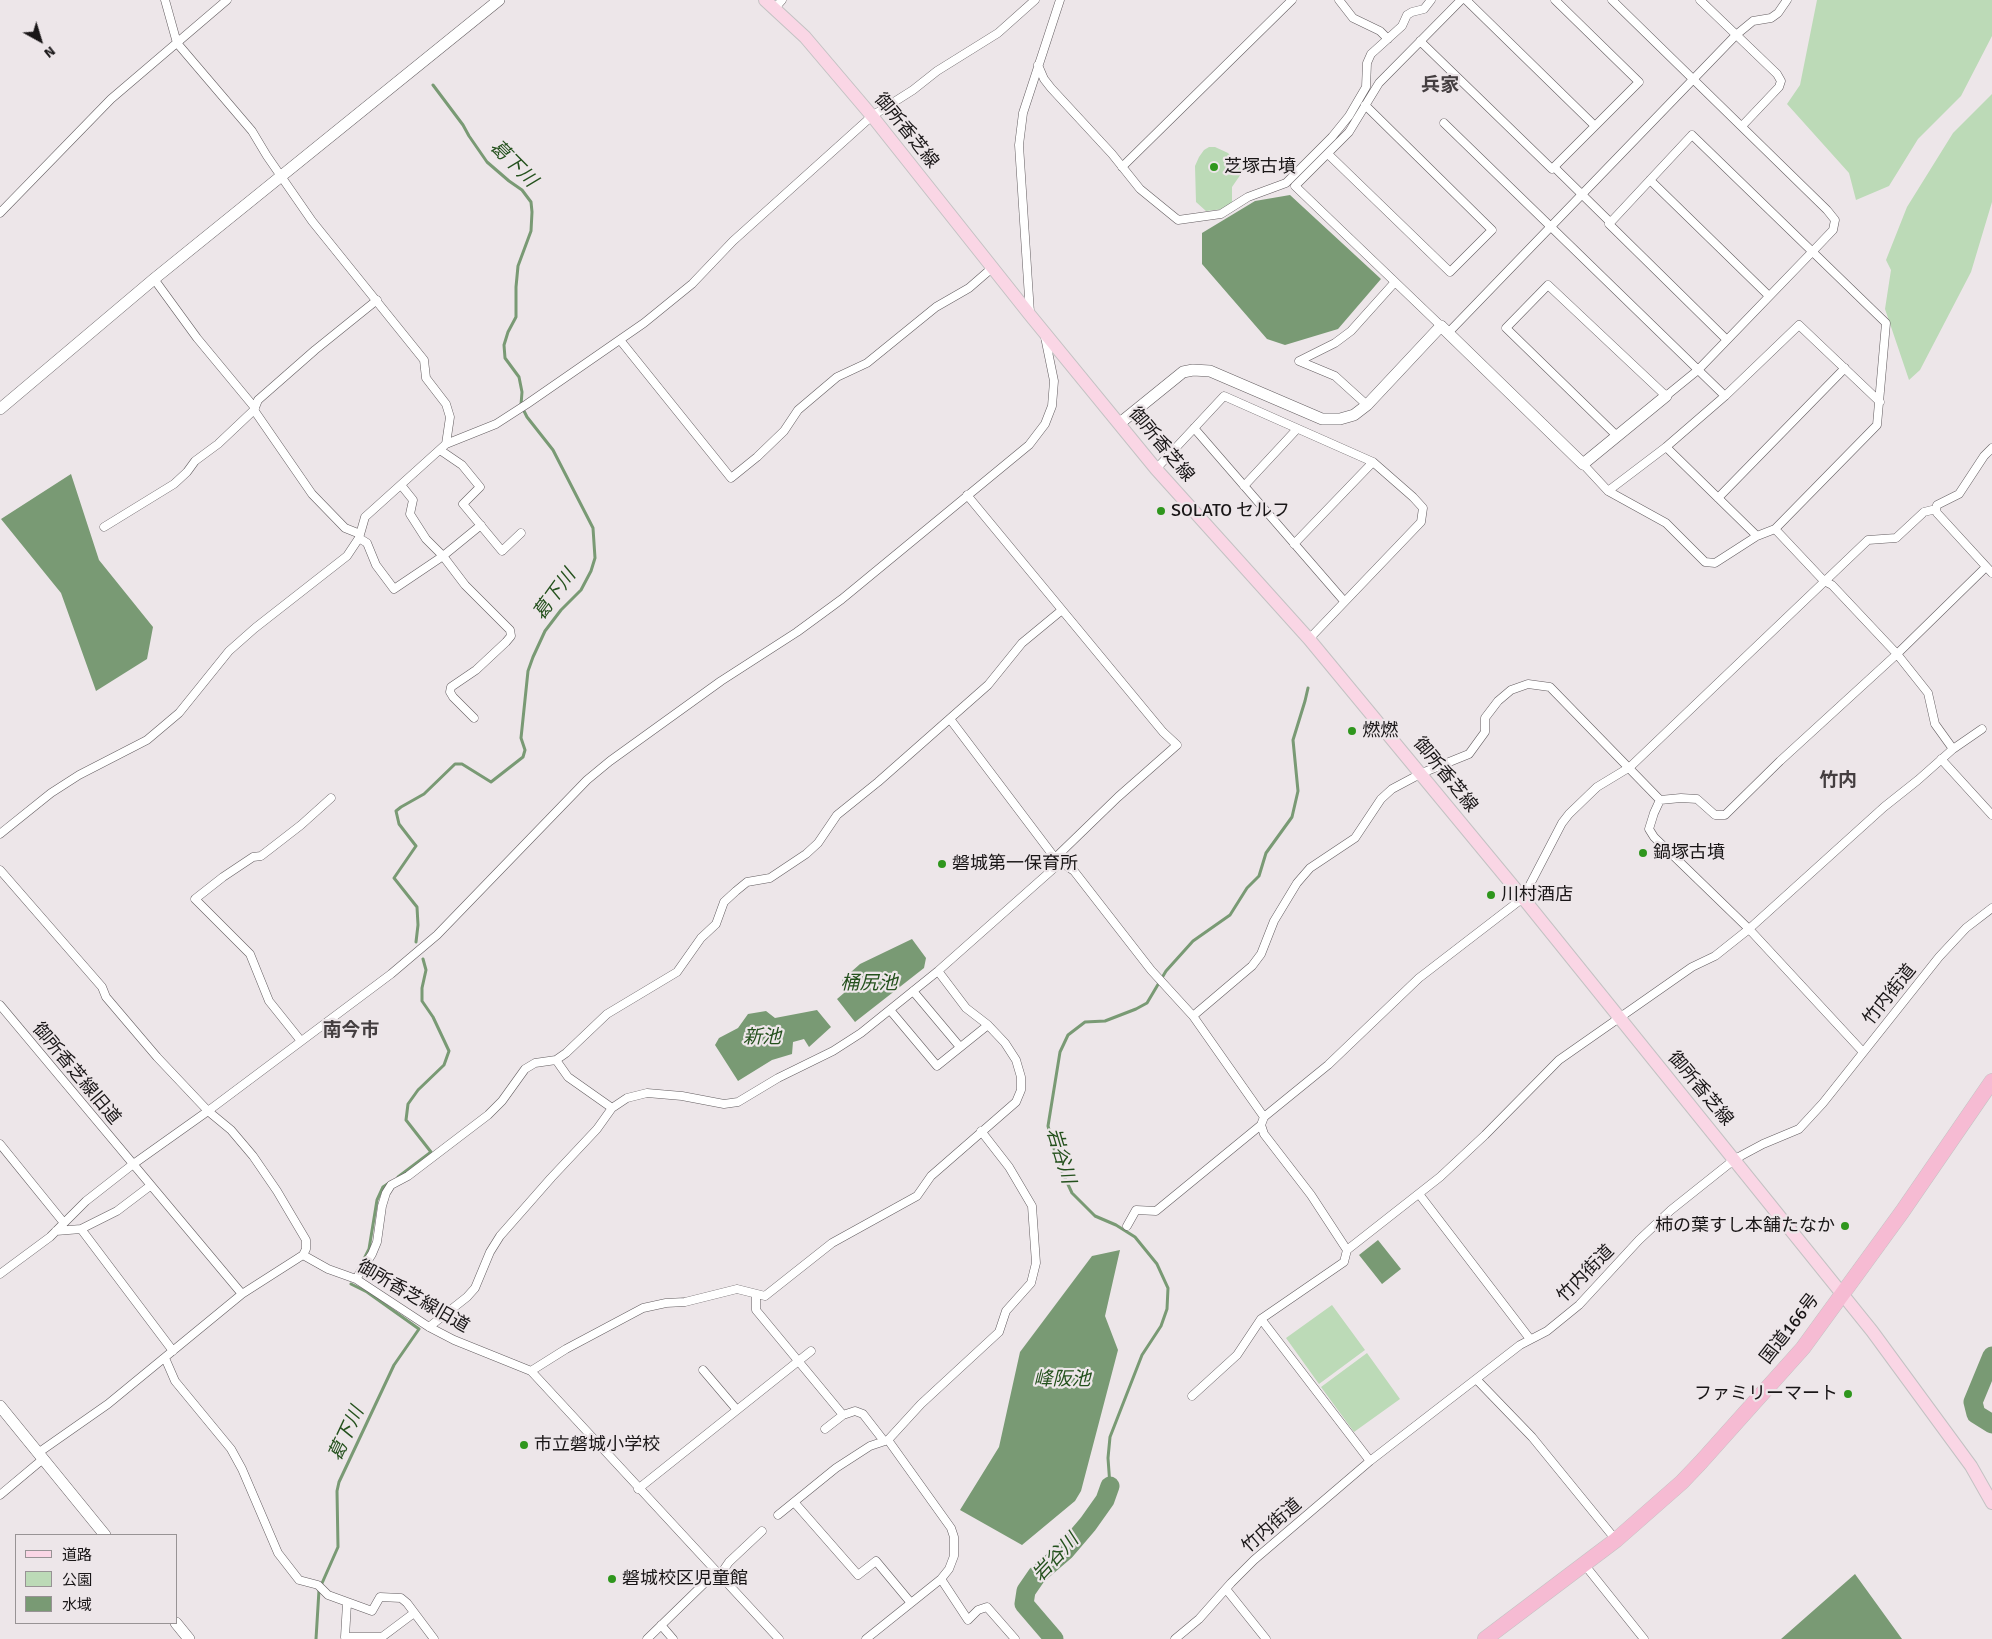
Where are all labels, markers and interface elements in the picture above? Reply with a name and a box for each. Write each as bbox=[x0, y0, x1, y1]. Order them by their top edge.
north arrow bbox=[15, 15, 65, 65]
text: N bbox=[41, 42, 59, 62]
district label: 兵家 bbox=[1421, 75, 1459, 97]
street label: 御所香芝線 bbox=[869, 89, 943, 173]
water label: 葛下川 bbox=[485, 136, 541, 192]
place label: 芝塚古墳 bbox=[1224, 156, 1296, 178]
marker: 芝塚古墳 bbox=[1208, 161, 1220, 173]
street label: 御所香芝線 bbox=[1124, 404, 1198, 486]
place label: SOLATO セルフ bbox=[1171, 500, 1290, 522]
marker: SOLATO セルフ bbox=[1155, 505, 1167, 517]
water label: 葛下川 bbox=[529, 565, 581, 625]
place label: 燃燃 bbox=[1362, 720, 1398, 742]
marker: 燃燃 bbox=[1346, 725, 1358, 737]
street label: 御所香芝線 bbox=[1408, 733, 1482, 817]
district label: 竹内 bbox=[1819, 770, 1857, 792]
place label: 鍋塚古墳 bbox=[1653, 842, 1725, 864]
marker: 鍋塚古墳 bbox=[1637, 847, 1649, 859]
place label: 磐城第一保育所 bbox=[952, 853, 1078, 875]
marker: 磐城第一保育所 bbox=[936, 858, 948, 870]
place label: 川村酒店 bbox=[1501, 884, 1573, 906]
marker: 川村酒店 bbox=[1485, 889, 1497, 901]
street label: 竹内街道 bbox=[1859, 960, 1921, 1030]
water label: 桶尻池 bbox=[841, 973, 897, 995]
street label: 御所香芝線旧道 bbox=[27, 1019, 125, 1129]
district label: 南今市 bbox=[323, 1020, 379, 1042]
water label: 新池 bbox=[743, 1027, 781, 1049]
street label: 御所香芝線 bbox=[1663, 1048, 1737, 1130]
water label: 岩谷川 bbox=[1041, 1125, 1079, 1187]
place label: 柿の葉すし本舗たなか bbox=[1655, 1215, 1835, 1237]
marker: 柿の葉すし本舗たなか bbox=[1839, 1220, 1851, 1232]
street label: 竹内街道 bbox=[1553, 1241, 1619, 1307]
street label: 御所香芝線旧道 bbox=[353, 1256, 473, 1338]
street label: 国道166号 bbox=[1756, 1290, 1824, 1368]
water label: 峰阪池 bbox=[1034, 1369, 1090, 1391]
place label: ファミリーマート bbox=[1694, 1383, 1838, 1405]
marker: ファミリーマート bbox=[1842, 1388, 1854, 1400]
water label: 葛下川 bbox=[325, 1403, 369, 1465]
place label: 市立磐城小学校 bbox=[534, 1434, 660, 1456]
marker: 市立磐城小学校 bbox=[518, 1439, 530, 1451]
street label: 竹内街道 bbox=[1238, 1494, 1306, 1558]
water label: 岩谷川 bbox=[1028, 1529, 1084, 1587]
legend bbox=[15, 1534, 178, 1624]
text: 道路 bbox=[62, 1546, 92, 1564]
place label: 磐城校区児童館 bbox=[622, 1568, 748, 1590]
text: 公園 bbox=[62, 1571, 92, 1589]
marker: 磐城校区児童館 bbox=[606, 1573, 618, 1585]
text: 水域 bbox=[62, 1596, 92, 1614]

